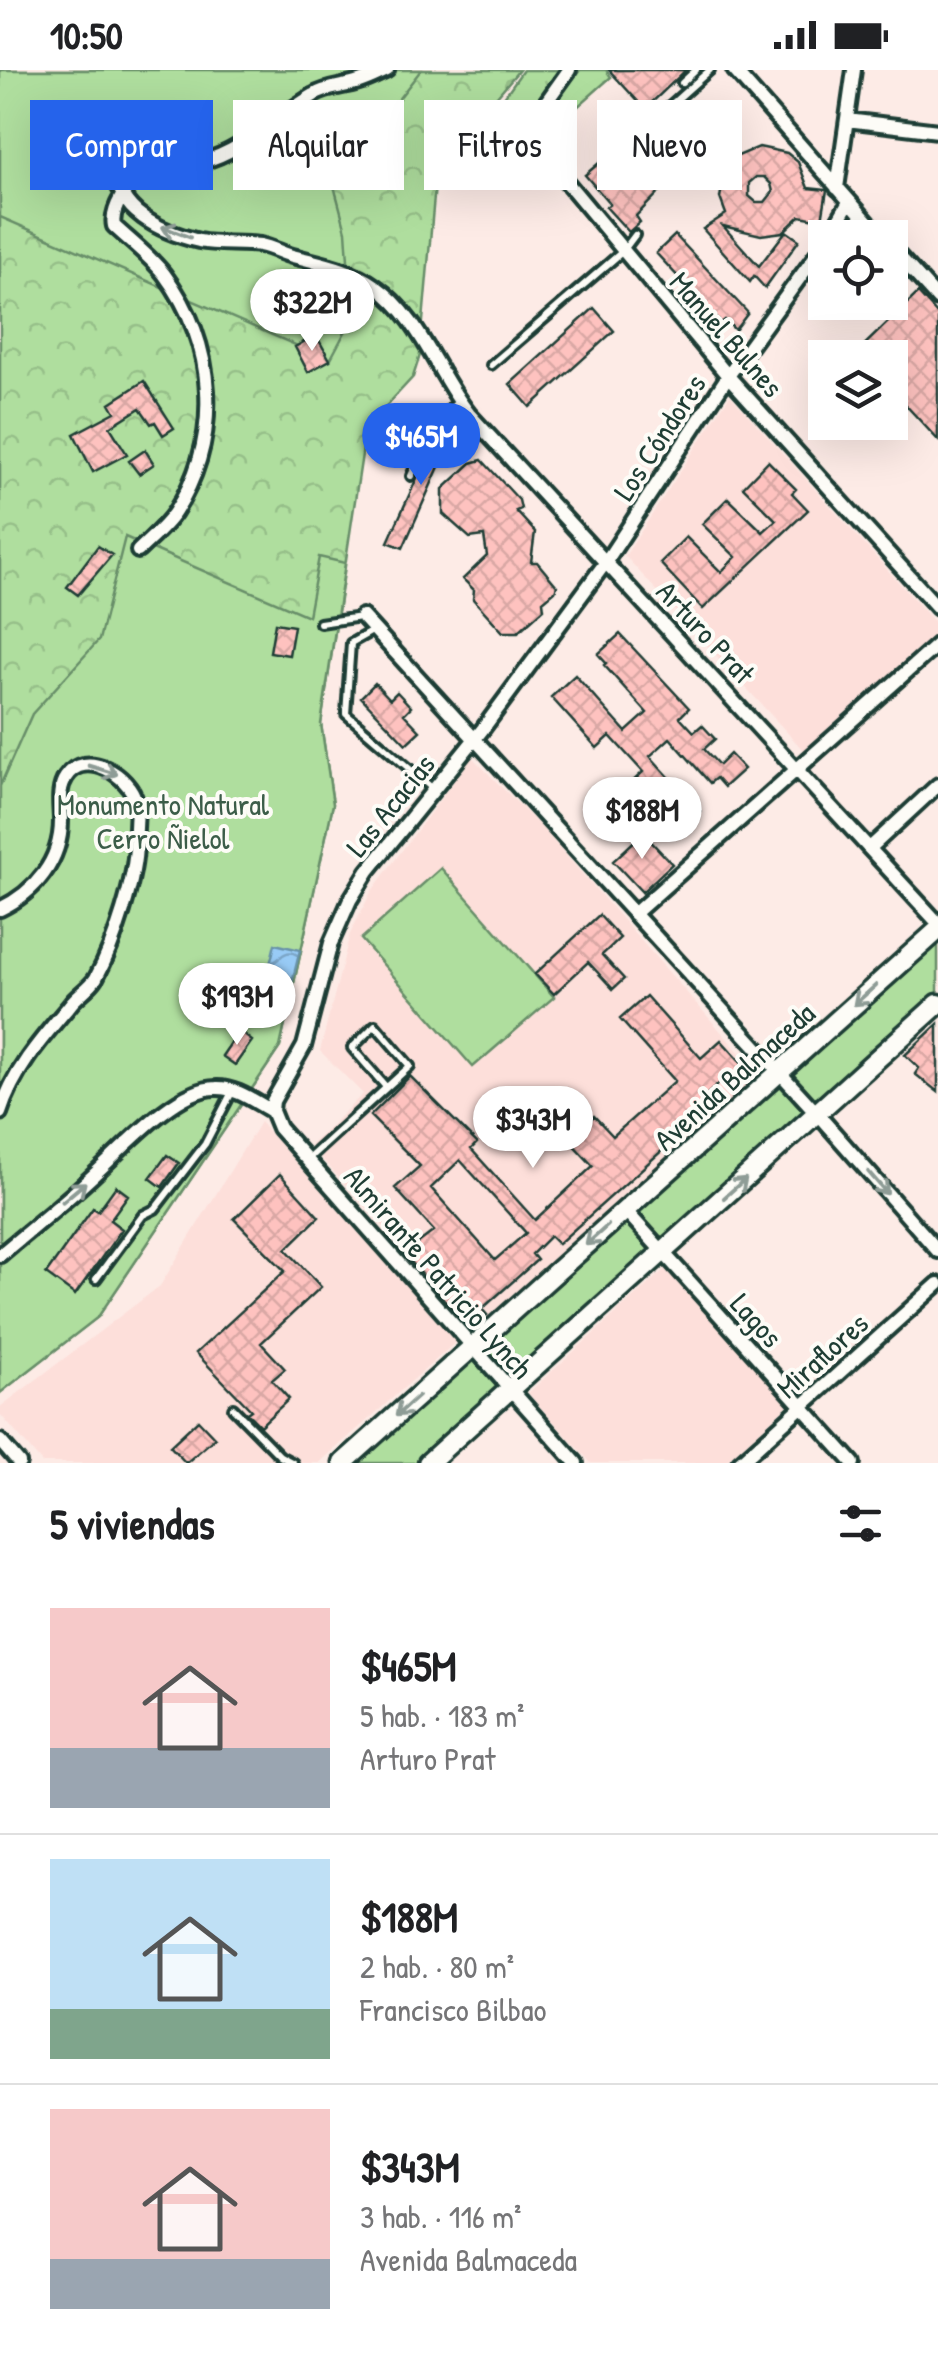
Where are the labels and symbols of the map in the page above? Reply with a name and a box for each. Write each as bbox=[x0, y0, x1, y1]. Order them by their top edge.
one-way arrow bbox=[162, 222, 192, 240]
street label: Manuel Bulnes bbox=[661, 263, 793, 405]
pin: $322M bbox=[242, 269, 382, 354]
street label: Los Cóndores bbox=[603, 366, 715, 508]
pin: $465M bbox=[351, 403, 491, 488]
street label: Arturo Prat bbox=[648, 572, 764, 693]
street label: Las Acacias bbox=[336, 745, 444, 865]
one-way arrow bbox=[87, 762, 118, 780]
pin: $188M bbox=[572, 777, 712, 862]
park label: Monumento Natural Cerro Ñielol bbox=[57, 784, 269, 858]
pin: $193M bbox=[167, 963, 307, 1048]
one-way arrow bbox=[853, 983, 878, 1006]
street label: Avenida Balmaceda bbox=[645, 993, 823, 1159]
pin: $343M bbox=[463, 1086, 603, 1171]
street label: Almirante Patricio Lynch bbox=[335, 1157, 543, 1387]
one-way arrow bbox=[866, 1170, 889, 1195]
one-way arrow bbox=[722, 1177, 747, 1200]
one-way arrow bbox=[60, 1181, 86, 1203]
one-way arrow bbox=[585, 1223, 610, 1246]
street label: Lagos bbox=[722, 1284, 792, 1356]
street label: Miraflores bbox=[768, 1303, 876, 1407]
one-way arrow bbox=[395, 1394, 420, 1417]

